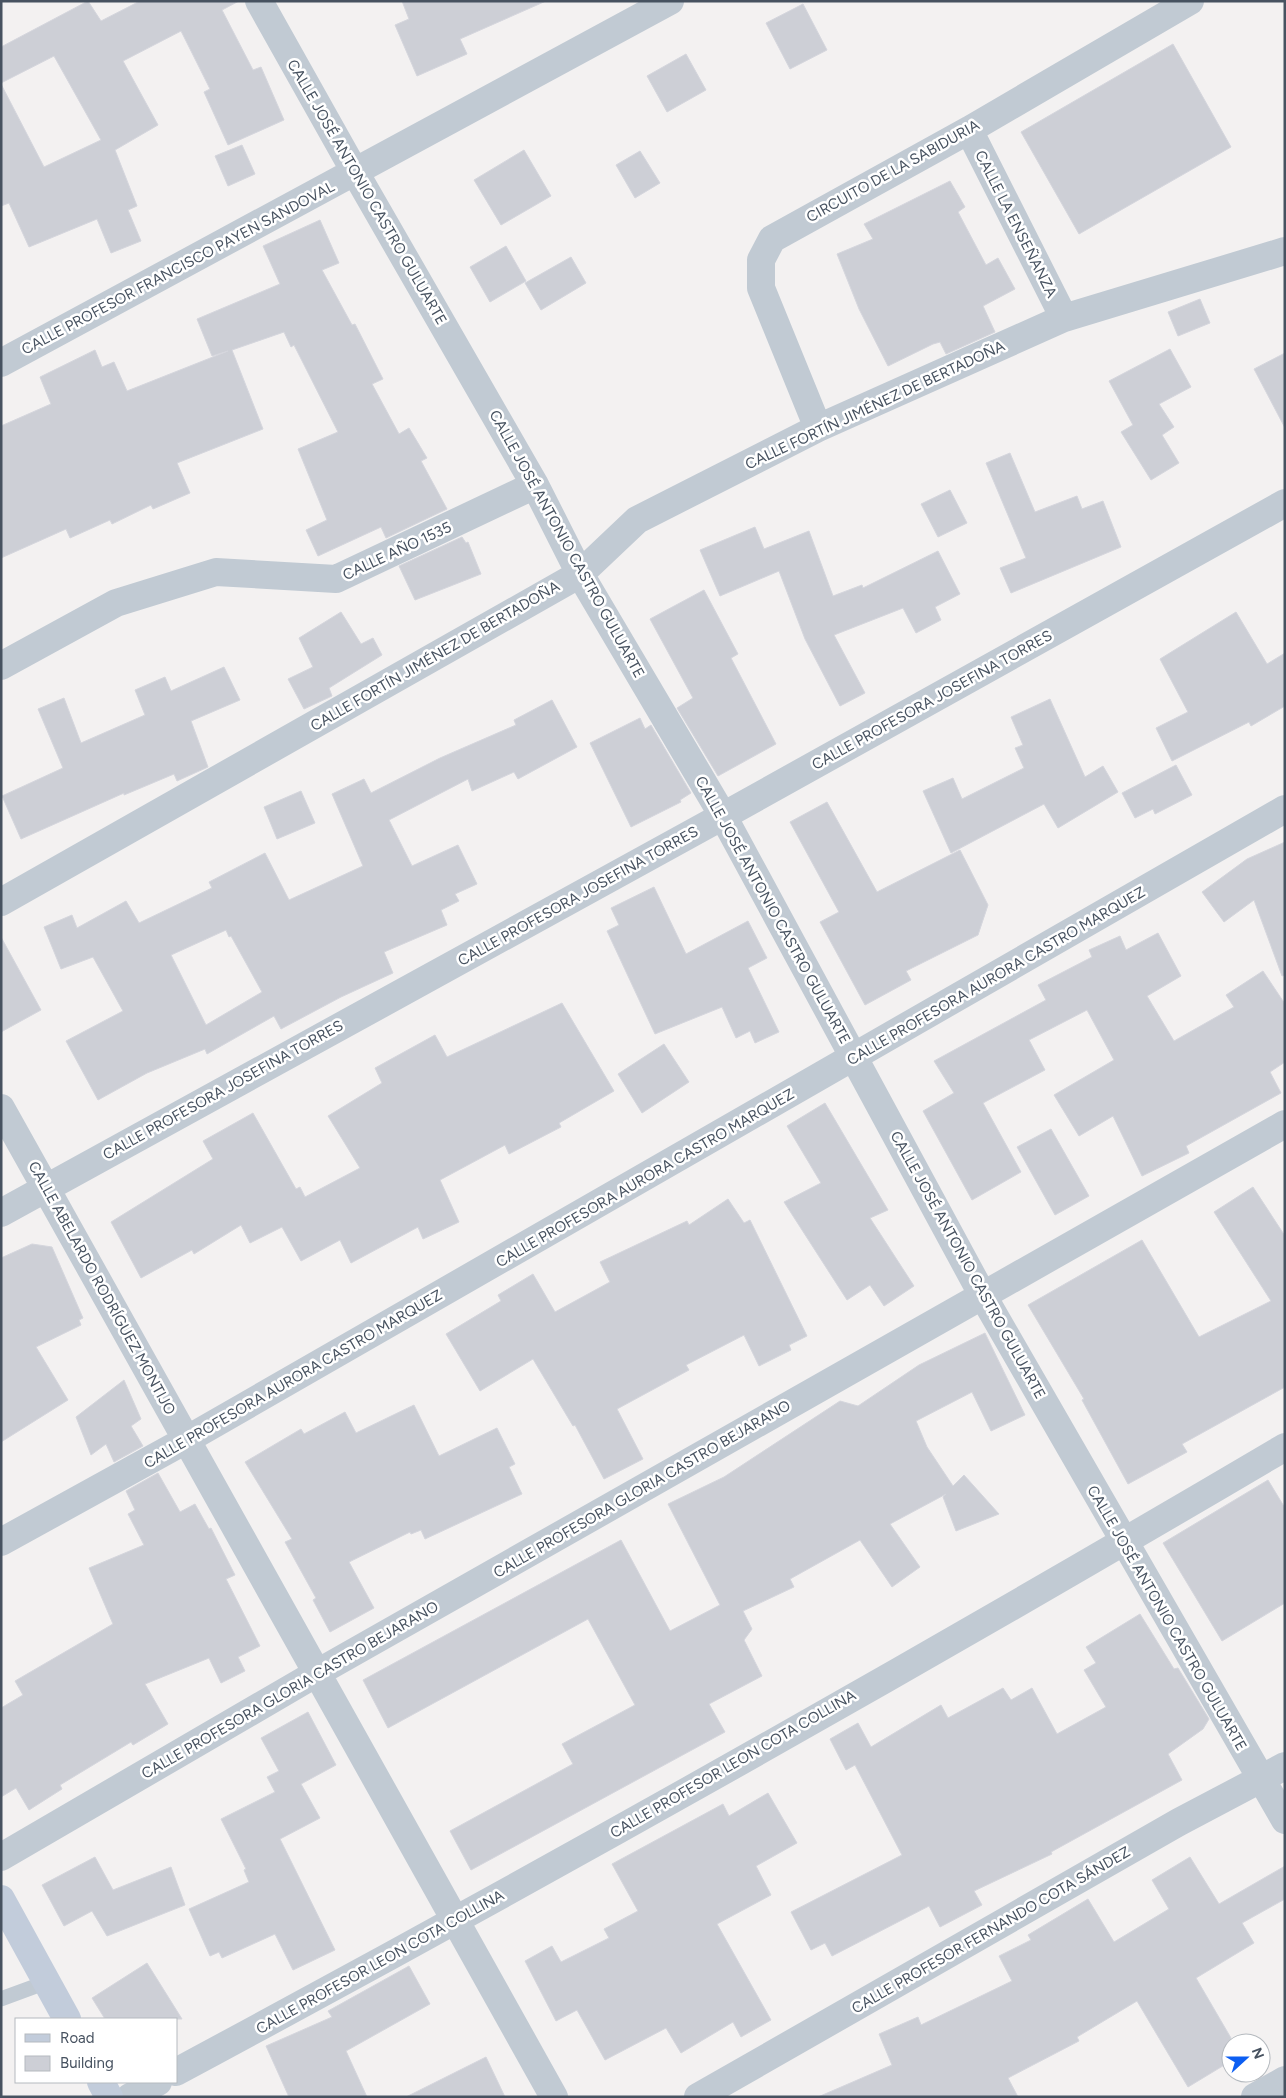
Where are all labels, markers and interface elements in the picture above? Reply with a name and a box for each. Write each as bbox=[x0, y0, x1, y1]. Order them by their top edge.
street label: CALLE JOSÉ ANTONIO CASTRO GULUARTE bbox=[283, 56, 451, 328]
street label: CIRCUITO DE LA SABIDURIA bbox=[803, 116, 983, 226]
street label: CALLE LA ENSEÑANZA bbox=[971, 147, 1061, 301]
street label: CALLE PROFESOR FRANCISCO PAYEN SANDOVAL bbox=[18, 177, 338, 359]
street label: CALLE FORTÍN JIMÉNEZ DE BERTADOÑA bbox=[742, 337, 1008, 473]
street label: CALLE JOSÉ ANTONIO CASTRO GULUARTE bbox=[486, 407, 648, 681]
street label: CALLE AÑO 1535 bbox=[340, 518, 454, 584]
street label: CALLE FORTÍN JIMÉNEZ DE BERTADOÑA bbox=[307, 577, 563, 735]
street label: CALLE PROFESORA JOSEFINA TORRES bbox=[809, 626, 1055, 774]
street label: CALLE JOSÉ ANTONIO CASTRO GULUARTE bbox=[692, 773, 854, 1047]
street label: CALLE PROFESORA JOSEFINA TORRES bbox=[455, 822, 701, 970]
street label: CALLE PROFESORA AURORA CASTRO MARQUEZ bbox=[844, 883, 1148, 1069]
street label: CALLE PROFESORA JOSEFINA TORRES bbox=[100, 1016, 346, 1164]
street label: CALLE PROFESORA AURORA CASTRO MARQUEZ bbox=[493, 1085, 797, 1271]
street label: CALLE JOSÉ ANTONIO CASTRO GULUARTE bbox=[887, 1128, 1049, 1402]
street label: CALLE ABELARDO RODRÍGUEZ MONTIJO bbox=[25, 1158, 179, 1418]
street label: CALLE PROFESORA AURORA CASTRO MARQUEZ bbox=[141, 1286, 445, 1472]
street label: CALLE PROFESORA GLORIA CASTRO BEJARANO bbox=[490, 1396, 794, 1582]
street label: CALLE JOSÉ ANTONIO CASTRO GULUARTE bbox=[1083, 1482, 1251, 1754]
street label: CALLE PROFESORA GLORIA CASTRO BEJARANO bbox=[138, 1597, 442, 1783]
street label: CALLE PROFESOR LEON COTA COLLINA bbox=[607, 1686, 859, 1842]
street label: CALLE PROFESOR FERNANDO COTA SÁNDEZ bbox=[849, 1843, 1133, 2017]
street label: CALLE PROFESOR LEON COTA COLLINA bbox=[253, 1886, 507, 2038]
legend bbox=[15, 2018, 178, 2083]
text: Road bbox=[60, 2029, 95, 2047]
north arrow bbox=[1221, 2033, 1271, 2083]
text: N bbox=[1248, 2045, 1268, 2062]
text: Building bbox=[60, 2054, 114, 2072]

